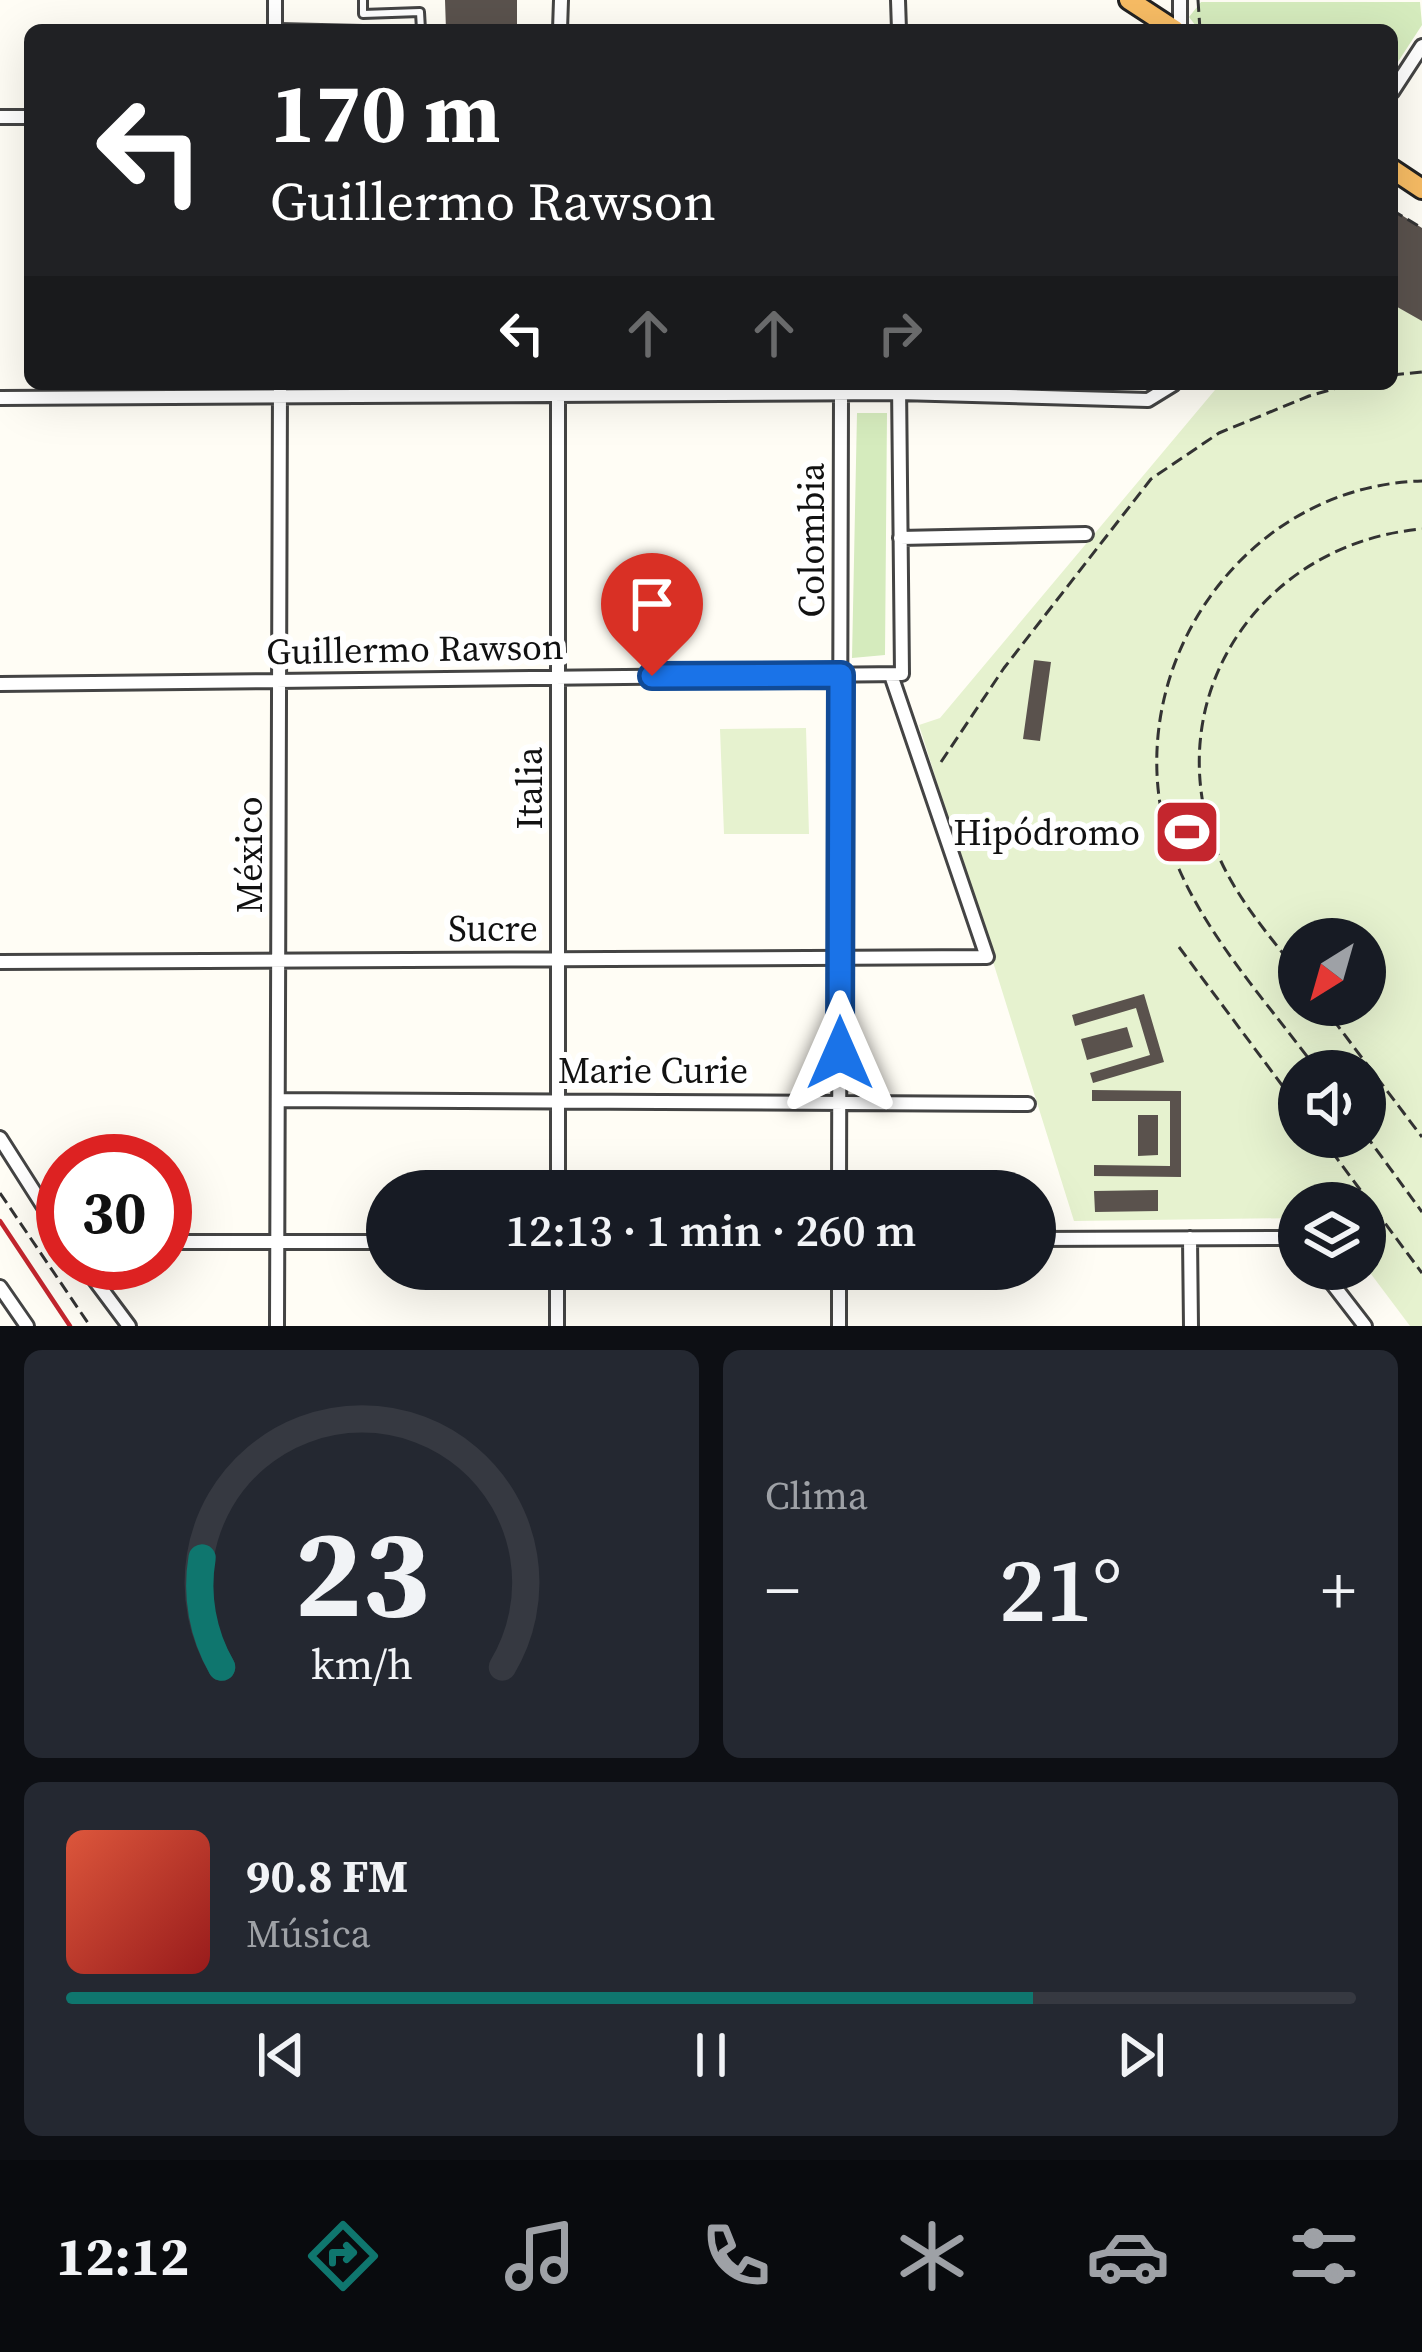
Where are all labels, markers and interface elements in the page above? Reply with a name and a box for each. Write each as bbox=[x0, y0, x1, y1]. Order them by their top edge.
text: 170 m bbox=[270, 55, 501, 170]
icon: left bbox=[72, 72, 228, 228]
text: Guillermo Rawson bbox=[270, 164, 716, 238]
icon: left bbox=[489, 300, 555, 366]
icon: ahead bbox=[615, 300, 681, 366]
icon: ahead bbox=[741, 300, 807, 366]
icon: right bbox=[867, 300, 933, 366]
street label: Colombia bbox=[787, 462, 836, 617]
pin bbox=[601, 553, 703, 676]
icon: arrive bbox=[619, 571, 685, 637]
street label: Guillermo Rawson bbox=[266, 622, 564, 676]
street label: Italia bbox=[505, 746, 554, 829]
street label: México bbox=[225, 796, 274, 914]
sports icon: Hipódromo bbox=[1152, 797, 1222, 867]
place label: Hipódromo bbox=[953, 808, 1140, 857]
street label: Sucre bbox=[448, 904, 538, 953]
north arrow bbox=[1278, 918, 1386, 1026]
map controls bbox=[1278, 918, 1386, 1290]
position arrow bbox=[777, 990, 903, 1116]
street label: Marie Curie bbox=[558, 1046, 748, 1095]
button: sound bbox=[1278, 1050, 1386, 1158]
speed limit sign: 30 bbox=[36, 1134, 192, 1290]
button: layers bbox=[1278, 1182, 1386, 1290]
text: 12:13 · 1 min · 260 m bbox=[506, 1199, 916, 1261]
text: Clima bbox=[765, 1469, 868, 1522]
text: 23 bbox=[294, 1487, 429, 1658]
text: 21° bbox=[999, 1528, 1122, 1651]
text: − bbox=[765, 1545, 800, 1635]
text: + bbox=[1321, 1545, 1356, 1635]
text: km/h bbox=[310, 1635, 413, 1693]
text: 90.8 FM bbox=[246, 1845, 408, 1907]
text: Música bbox=[246, 1907, 371, 1960]
icon: previous bbox=[248, 2022, 314, 2088]
icon: pause bbox=[678, 2022, 744, 2088]
icon: next bbox=[1108, 2022, 1174, 2088]
icon: directions bbox=[301, 2214, 385, 2298]
icon: music bbox=[498, 2214, 582, 2298]
icon: phone bbox=[694, 2214, 778, 2298]
icon: climate bbox=[890, 2214, 974, 2298]
icon: car bbox=[1086, 2214, 1170, 2298]
icon: filters bbox=[1282, 2214, 1366, 2298]
text: 12:12 bbox=[56, 2219, 189, 2293]

